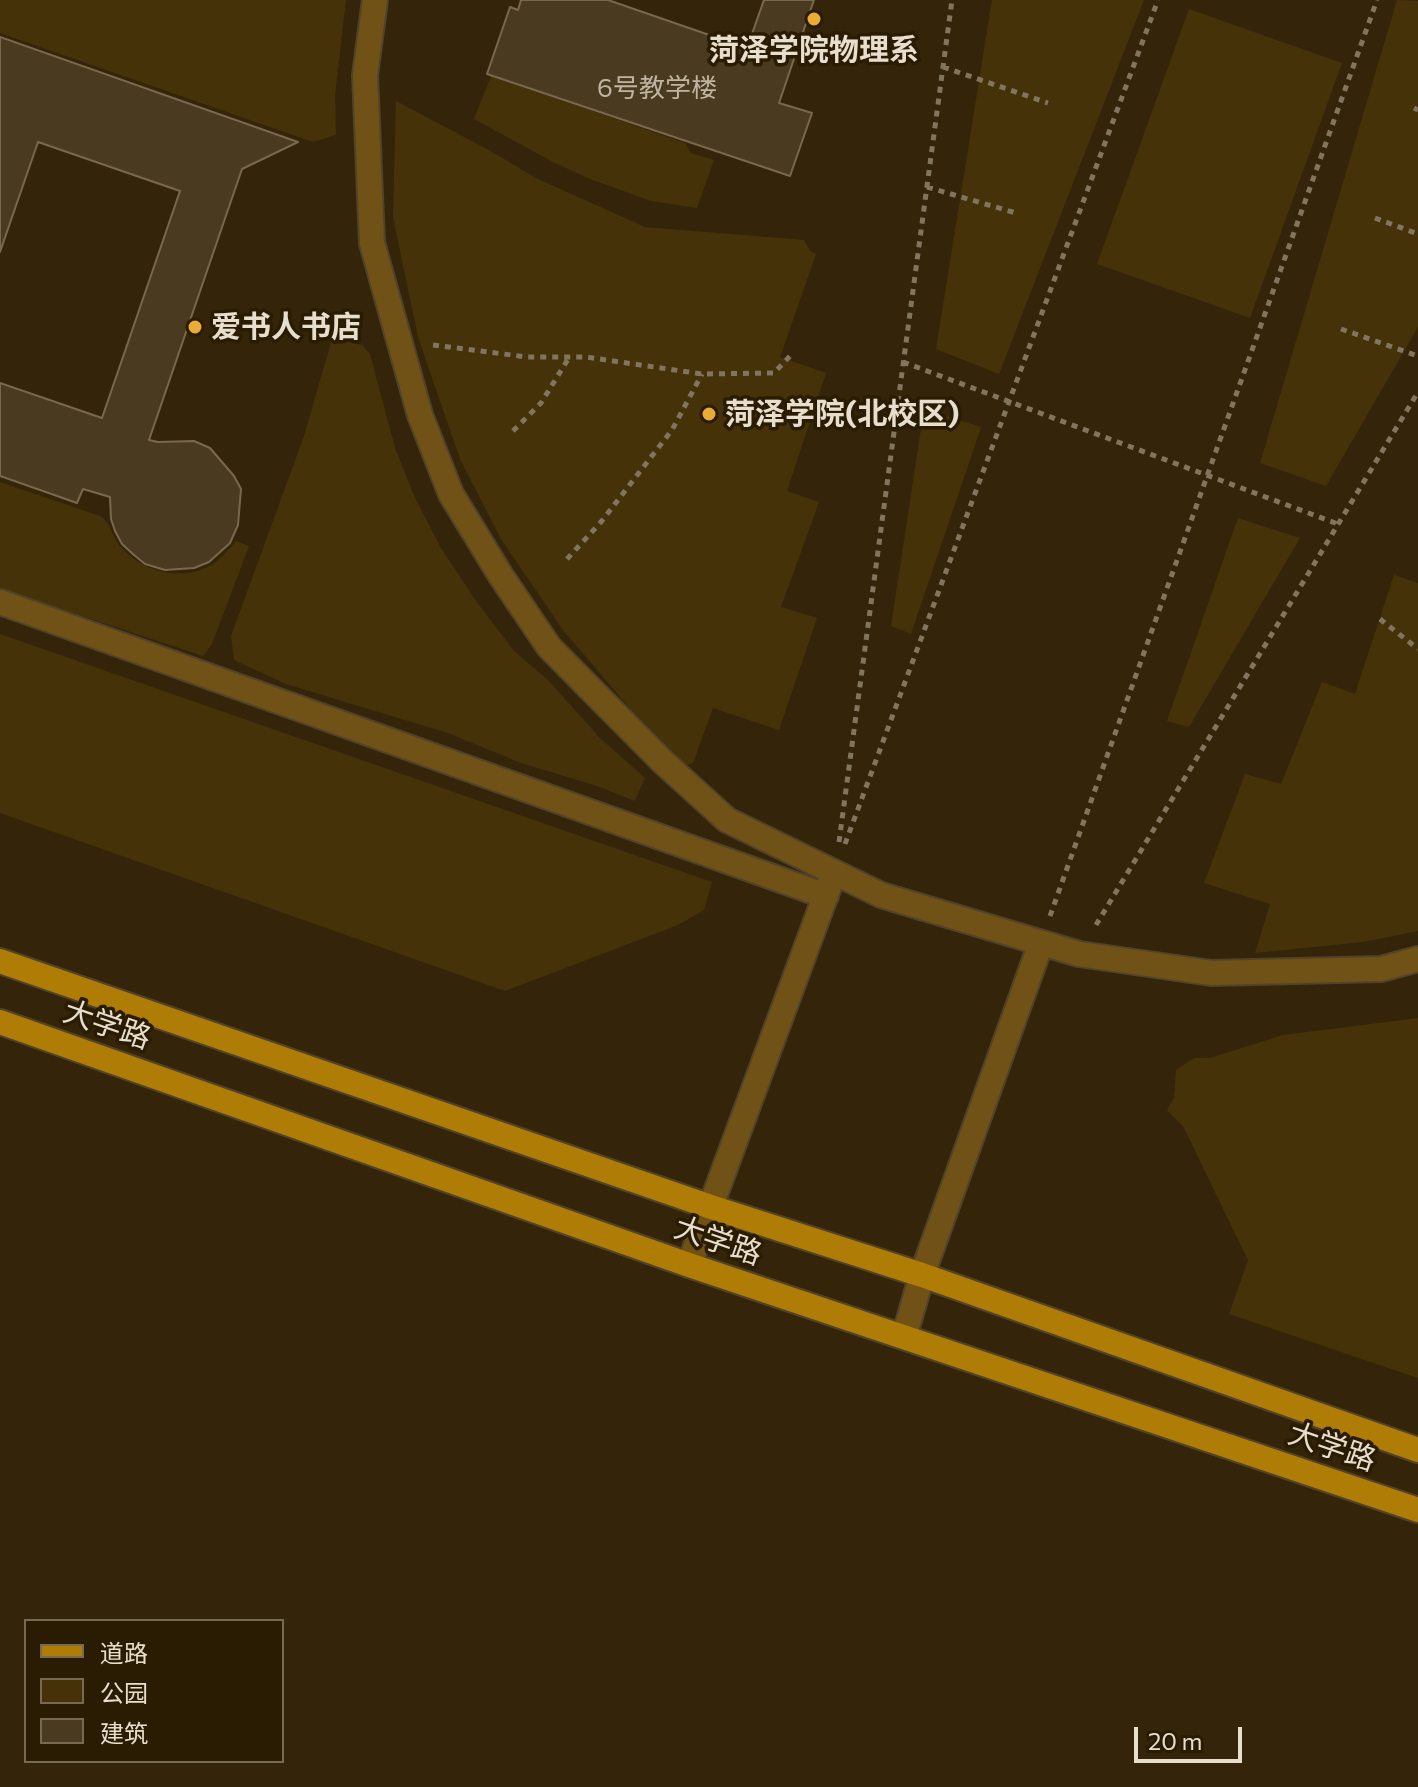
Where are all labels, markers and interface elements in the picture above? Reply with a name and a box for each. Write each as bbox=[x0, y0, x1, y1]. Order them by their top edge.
marker: 菏泽学院物理系 bbox=[805, 10, 823, 28]
place label: 菏泽学院物理系 bbox=[709, 32, 919, 68]
house number: 6号教学楼 bbox=[597, 72, 717, 104]
place label: 爱书人书店 bbox=[211, 309, 361, 345]
marker: 爱书人书店 bbox=[186, 318, 204, 336]
place label: 菏泽学院(北校区) bbox=[725, 396, 960, 432]
marker: 菏泽学院(北校区) bbox=[700, 405, 718, 423]
street label: 大学路 bbox=[59, 993, 155, 1057]
street label: 大学路 bbox=[670, 1209, 766, 1273]
street label: 大学路 bbox=[1284, 1415, 1380, 1479]
legend bbox=[24, 1619, 284, 1763]
text: 道路 bbox=[100, 1638, 148, 1667]
text: 公园 bbox=[100, 1678, 148, 1707]
scale bar bbox=[1138, 1711, 1246, 1761]
text: 建筑 bbox=[100, 1718, 148, 1747]
text: 20 m bbox=[1148, 1726, 1202, 1755]

